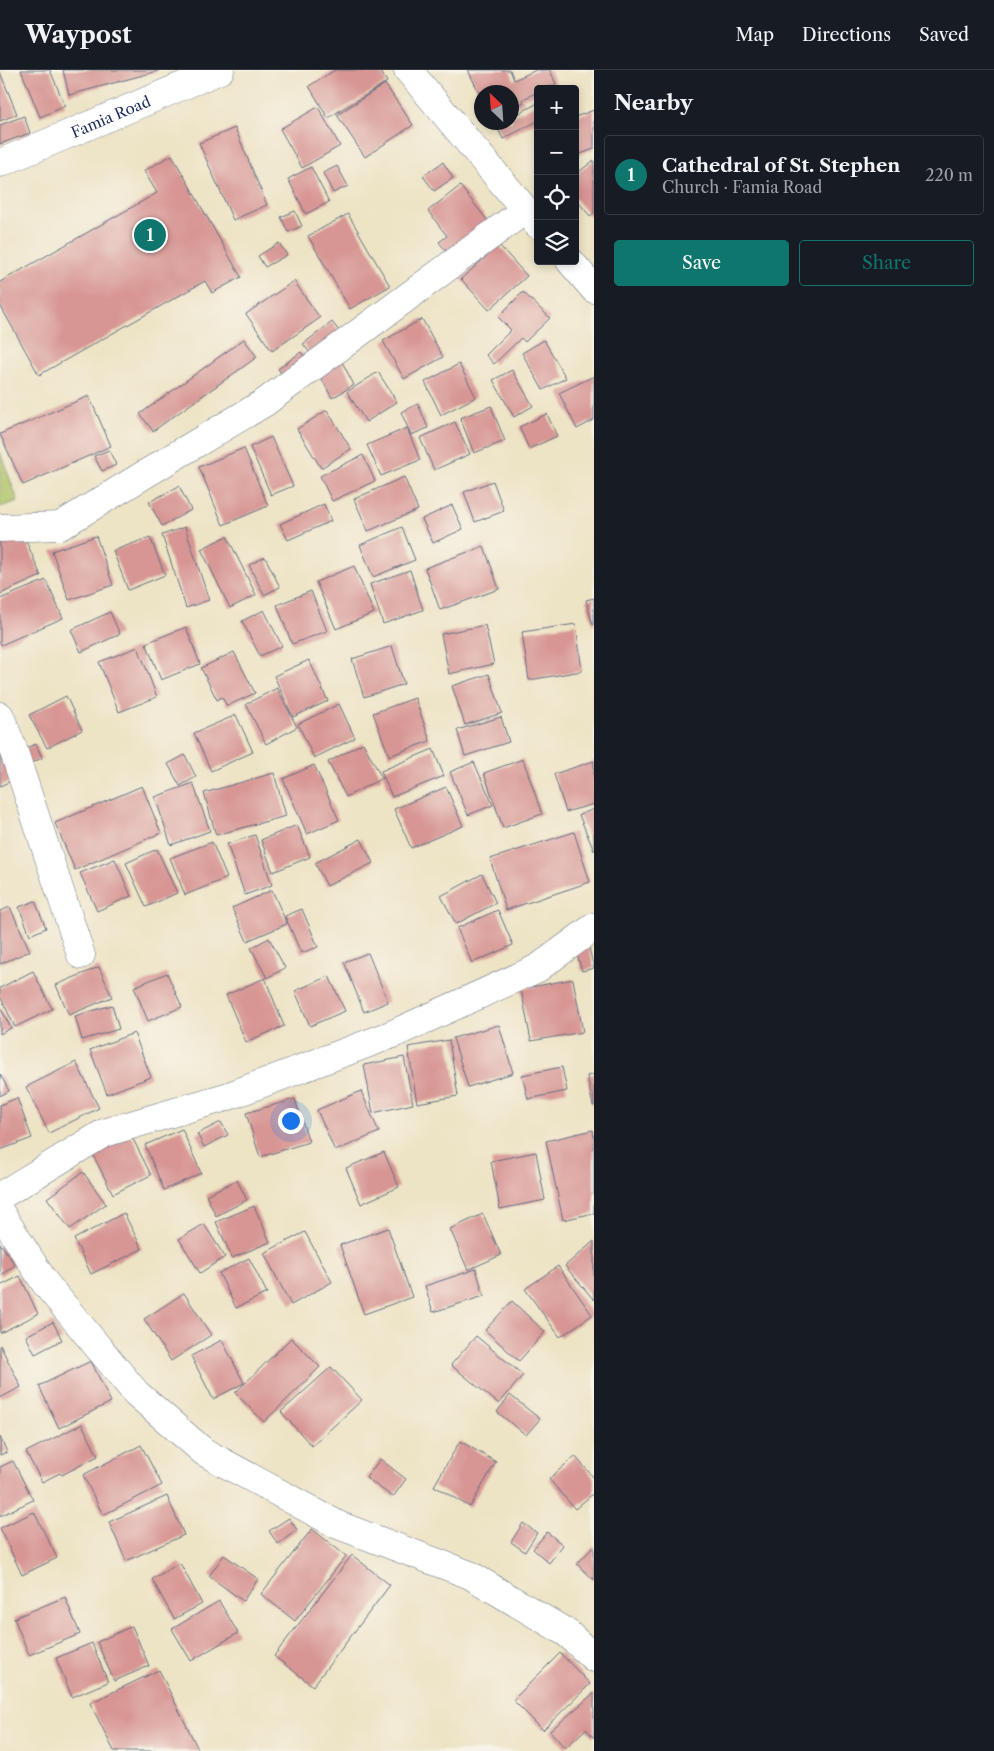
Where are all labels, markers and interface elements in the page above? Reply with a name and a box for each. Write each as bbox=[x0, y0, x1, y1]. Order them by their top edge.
text: Waypost bbox=[25, 20, 132, 49]
text: Map bbox=[735, 24, 774, 46]
text: Directions bbox=[802, 24, 891, 46]
text: Saved bbox=[919, 24, 969, 46]
north arrow bbox=[474, 85, 519, 130]
map controls bbox=[534, 85, 579, 265]
button: + bbox=[534, 85, 579, 130]
text: Nearby bbox=[614, 90, 693, 115]
street label: Famia Road bbox=[68, 91, 153, 141]
button: − bbox=[534, 130, 579, 175]
text: Cathedral of St. Stephen bbox=[662, 154, 900, 177]
text: 1 bbox=[627, 165, 635, 185]
text: 220 m bbox=[925, 165, 973, 185]
button: locate bbox=[534, 175, 579, 220]
text: Church · Famia Road bbox=[662, 177, 822, 197]
pin: 1 bbox=[134, 216, 166, 254]
button: layers bbox=[534, 220, 579, 265]
button: Save bbox=[614, 240, 789, 286]
button: Share bbox=[799, 240, 974, 286]
your location bbox=[278, 1108, 304, 1134]

